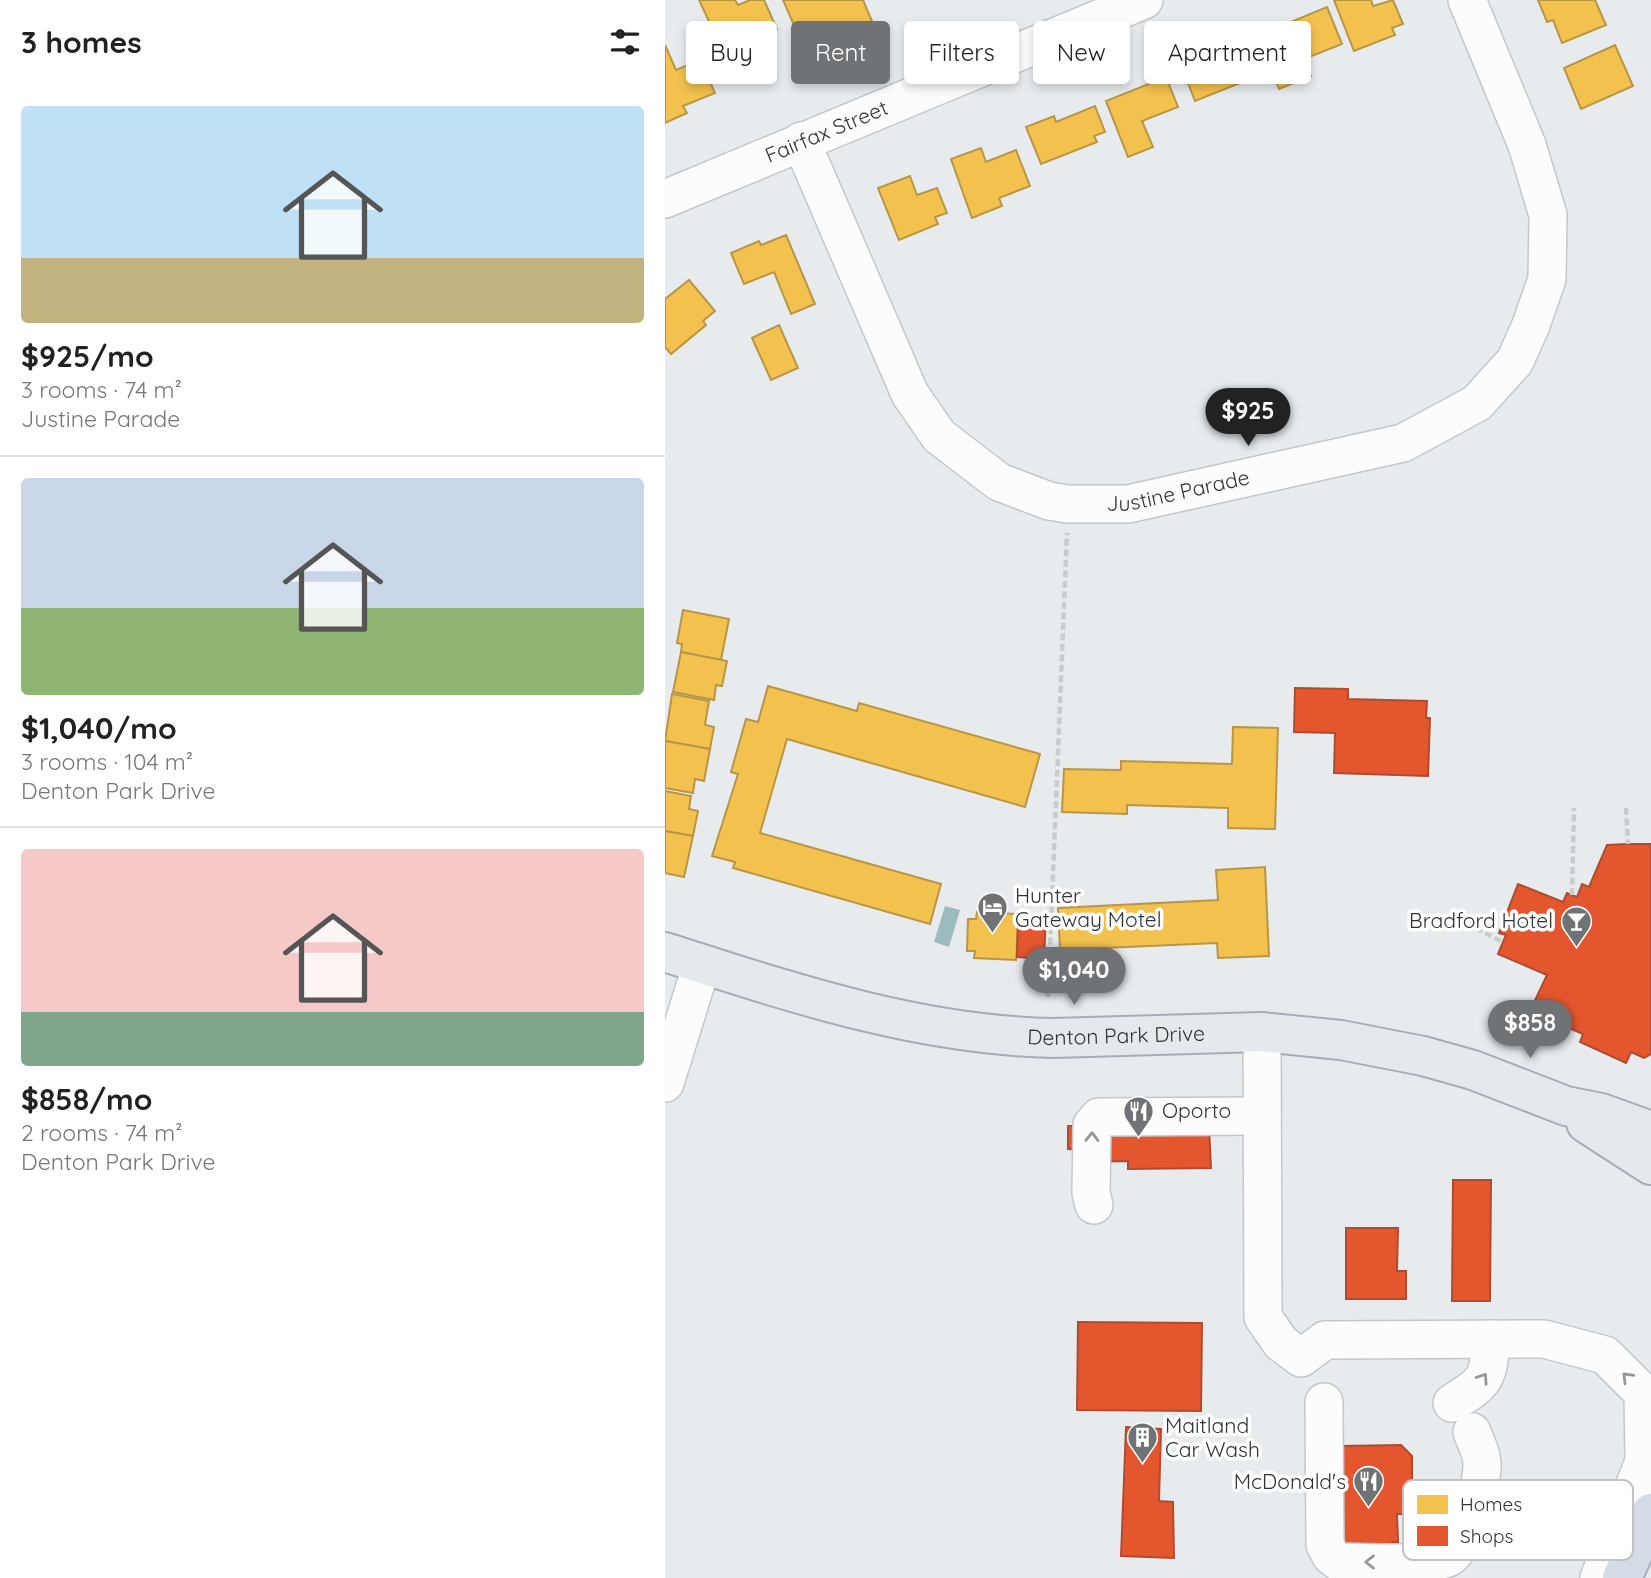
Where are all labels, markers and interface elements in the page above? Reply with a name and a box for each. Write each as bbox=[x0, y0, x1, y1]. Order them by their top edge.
chip: Buy bbox=[686, 21, 777, 84]
chip: Rent bbox=[791, 21, 890, 84]
chip: Filters bbox=[904, 21, 1019, 84]
chip: New bbox=[1033, 21, 1130, 84]
chip: Apartment bbox=[1144, 21, 1311, 84]
text: 3 homes bbox=[21, 23, 142, 61]
icon: filters bbox=[606, 23, 644, 61]
street label: Fairfax Street bbox=[761, 94, 891, 168]
icon: home bbox=[270, 152, 396, 278]
text: $925/mo bbox=[21, 337, 154, 375]
text: 3 rooms · 74 m² bbox=[21, 375, 182, 404]
pin: $925 bbox=[1207, 388, 1289, 448]
text: $925 bbox=[1221, 396, 1275, 425]
text: Justine Parade bbox=[21, 404, 180, 433]
street label: Justine Parade bbox=[1106, 463, 1252, 516]
icon: home bbox=[270, 524, 396, 650]
text: $1,040/mo bbox=[21, 709, 177, 747]
text: 3 rooms · 104 m² bbox=[21, 747, 193, 776]
text: Denton Park Drive bbox=[21, 776, 216, 805]
place label: Hunter Gateway Motel bbox=[1015, 882, 1162, 932]
hotel icon: Hunter Gateway Motel bbox=[975, 891, 1009, 935]
icon: home bbox=[270, 895, 396, 1021]
bar icon: Bradford Hotel bbox=[1559, 904, 1593, 948]
place label: Bradford Hotel bbox=[1409, 907, 1553, 933]
pin: $1,040 bbox=[1017, 948, 1131, 1007]
text: $1,040 bbox=[1039, 955, 1109, 984]
pin: $858 bbox=[1489, 1000, 1571, 1060]
text: $858 bbox=[1504, 1008, 1556, 1037]
street label: Denton Park Drive bbox=[1027, 1020, 1205, 1050]
text: $858/mo bbox=[21, 1080, 153, 1118]
restaurant icon: Oporto bbox=[1122, 1094, 1156, 1138]
place label: Oporto bbox=[1162, 1097, 1231, 1123]
text: 2 rooms · 74 m² bbox=[21, 1118, 183, 1147]
one-way arrow bbox=[1084, 1132, 1099, 1143]
text: Denton Park Drive bbox=[21, 1147, 216, 1176]
one-way arrow bbox=[1475, 1373, 1487, 1386]
one-way arrow bbox=[1623, 1373, 1636, 1386]
place label: Maitland Car Wash bbox=[1165, 1412, 1260, 1462]
building icon: Maitland Car Wash bbox=[1125, 1421, 1159, 1465]
restaurant icon: McDonald's bbox=[1352, 1465, 1386, 1509]
place label: McDonald's bbox=[1234, 1468, 1346, 1494]
legend bbox=[1403, 1480, 1633, 1560]
text: Homes bbox=[1460, 1492, 1522, 1516]
text: Shops bbox=[1460, 1524, 1513, 1548]
one-way arrow bbox=[1365, 1554, 1375, 1570]

